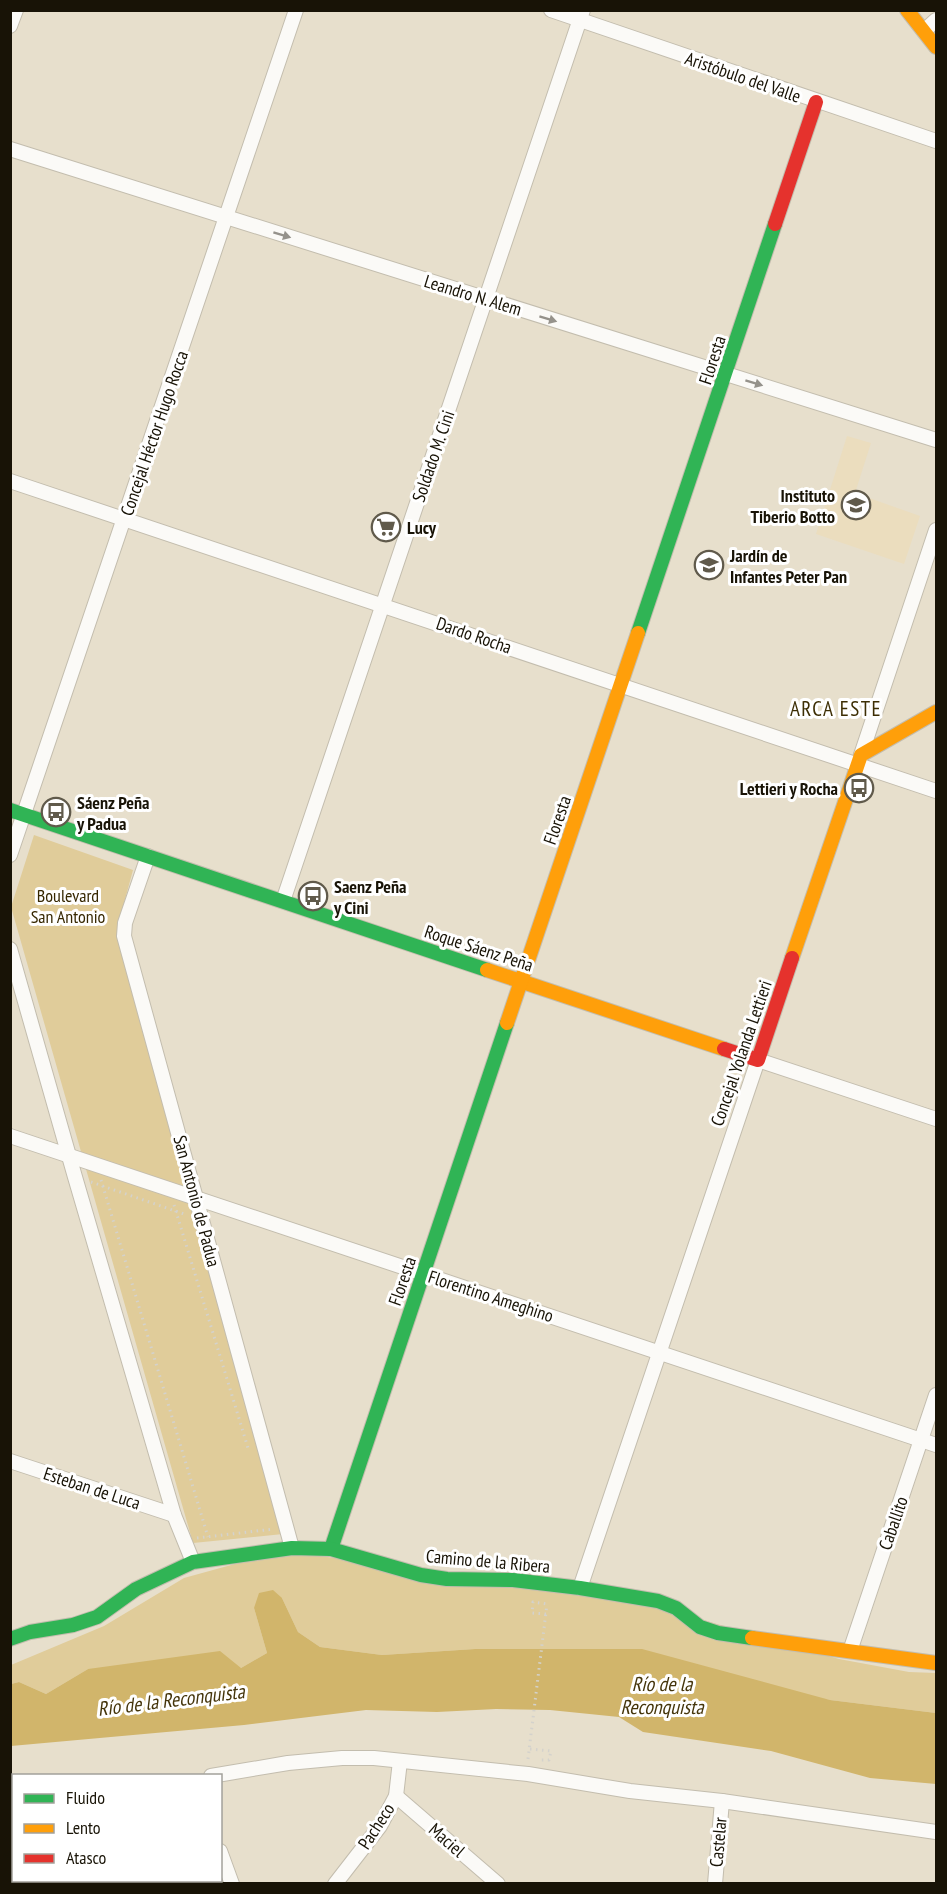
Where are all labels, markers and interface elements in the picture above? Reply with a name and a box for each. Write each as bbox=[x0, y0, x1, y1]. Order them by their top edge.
street label: Aristóbulo del Valle bbox=[682, 46, 804, 108]
one-way arrow bbox=[273, 231, 291, 241]
street label: Leandro N. Alem bbox=[422, 269, 524, 321]
one-way arrow bbox=[539, 314, 557, 324]
street label: Floresta bbox=[693, 333, 731, 387]
street label: Concejal Héctor Hugo Rocca bbox=[115, 347, 193, 519]
one-way arrow bbox=[745, 379, 763, 388]
street label: Soldado M. Cini bbox=[407, 407, 459, 505]
place label: Instituto Tiberio Botto bbox=[751, 484, 835, 528]
school or university icon: Instituto Tiberio Botto bbox=[840, 489, 872, 521]
supermarket icon: Lucy bbox=[370, 511, 402, 543]
place label: Lucy bbox=[407, 516, 437, 539]
place label: Jardín de Infantes Peter Pan bbox=[729, 544, 847, 588]
school or university icon: Jardín de Infantes Peter Pan bbox=[693, 549, 725, 581]
street label: Dardo Rocha bbox=[433, 611, 515, 659]
district label: ARCA ESTE bbox=[790, 695, 882, 722]
bus stop icon: Lettieri y Rocha bbox=[843, 772, 875, 804]
place label: Lettieri y Rocha bbox=[740, 777, 838, 800]
place label: Sáenz Peña y Padua bbox=[76, 791, 150, 835]
street label: Floresta bbox=[538, 793, 576, 847]
bus stop icon: Sáenz Peña y Padua bbox=[40, 796, 72, 828]
place label: Saenz Peña y Cini bbox=[333, 875, 407, 919]
bus stop icon: Saenz Peña y Cini bbox=[297, 880, 329, 912]
park label: Boulevard San Antonio bbox=[31, 884, 106, 928]
street label: Roque Sáenz Peña bbox=[422, 920, 536, 976]
street label: Concejal Yolanda Lettieri bbox=[705, 977, 777, 1129]
street label: San Antonio de Padua bbox=[168, 1133, 226, 1269]
street label: Floresta bbox=[383, 1254, 421, 1308]
street label: Florentino Ameghino bbox=[425, 1265, 557, 1327]
street label: Esteban de Luca bbox=[41, 1462, 143, 1514]
street label: Caballito bbox=[873, 1493, 913, 1553]
street label: Camino de la Ribera bbox=[425, 1544, 551, 1578]
water label: Río de la Reconquista bbox=[620, 1671, 705, 1720]
water label: Río de la Reconquista bbox=[96, 1678, 247, 1722]
legend bbox=[12, 1774, 222, 1882]
text: Fluido bbox=[66, 1786, 105, 1809]
street label: Pacheco bbox=[353, 1798, 399, 1853]
text: Lento bbox=[66, 1816, 101, 1839]
street label: Castelar bbox=[704, 1816, 732, 1868]
street label: Maciel bbox=[424, 1818, 470, 1863]
text: Atasco bbox=[66, 1846, 107, 1869]

